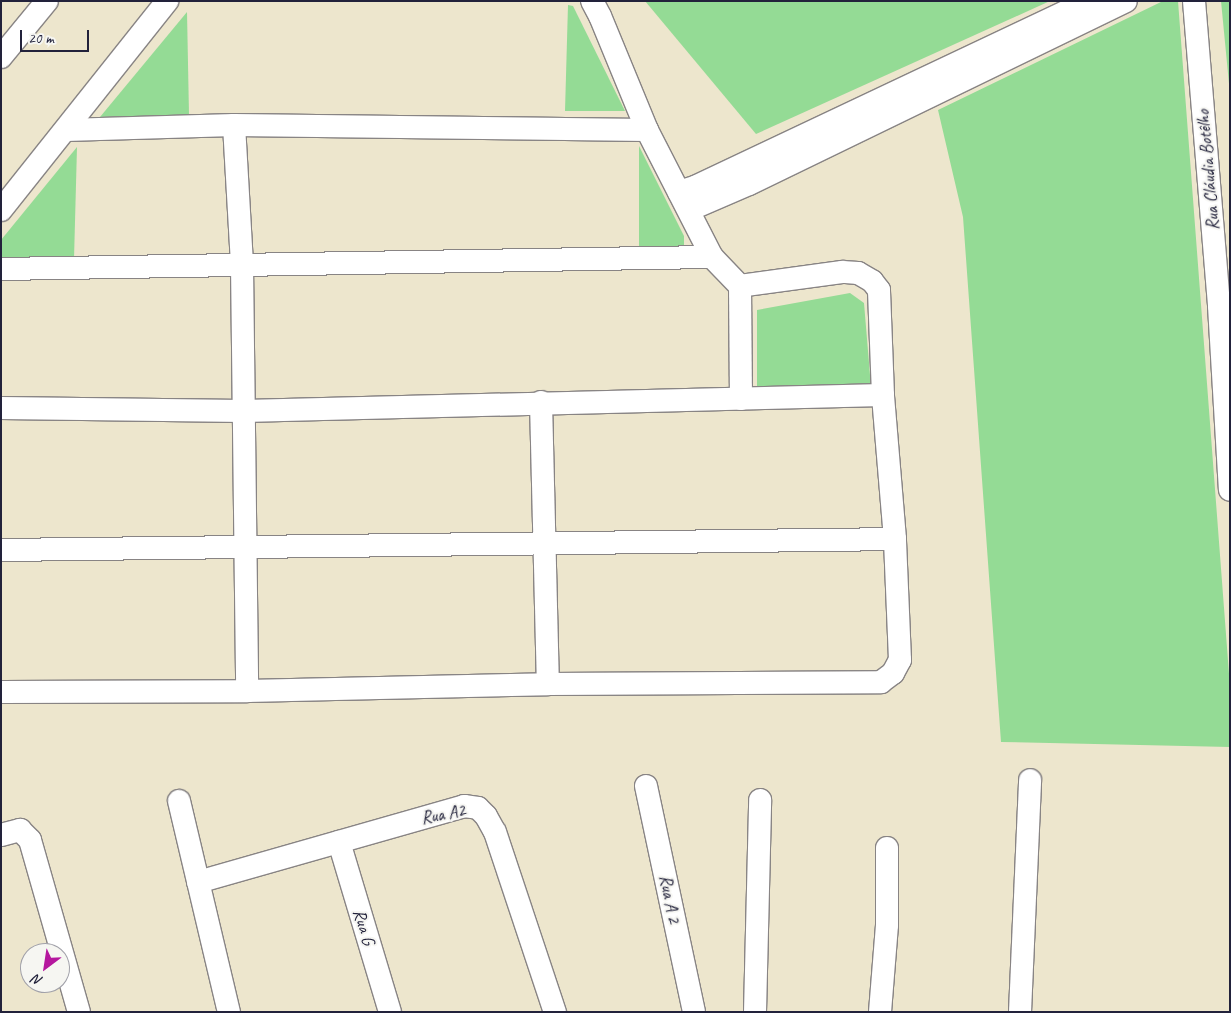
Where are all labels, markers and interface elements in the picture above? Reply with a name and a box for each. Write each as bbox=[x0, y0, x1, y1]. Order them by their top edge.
scale bar bbox=[22, 20, 91, 52]
text: 20 m bbox=[28, 29, 54, 48]
street label: Rua Cláudia Botêlho bbox=[1192, 109, 1224, 231]
street label: Rua A2 bbox=[419, 799, 467, 829]
street label: Rua A 2 bbox=[654, 873, 686, 925]
street label: Rua G bbox=[348, 907, 380, 947]
north arrow bbox=[20, 943, 70, 993]
text: N bbox=[29, 971, 46, 990]

